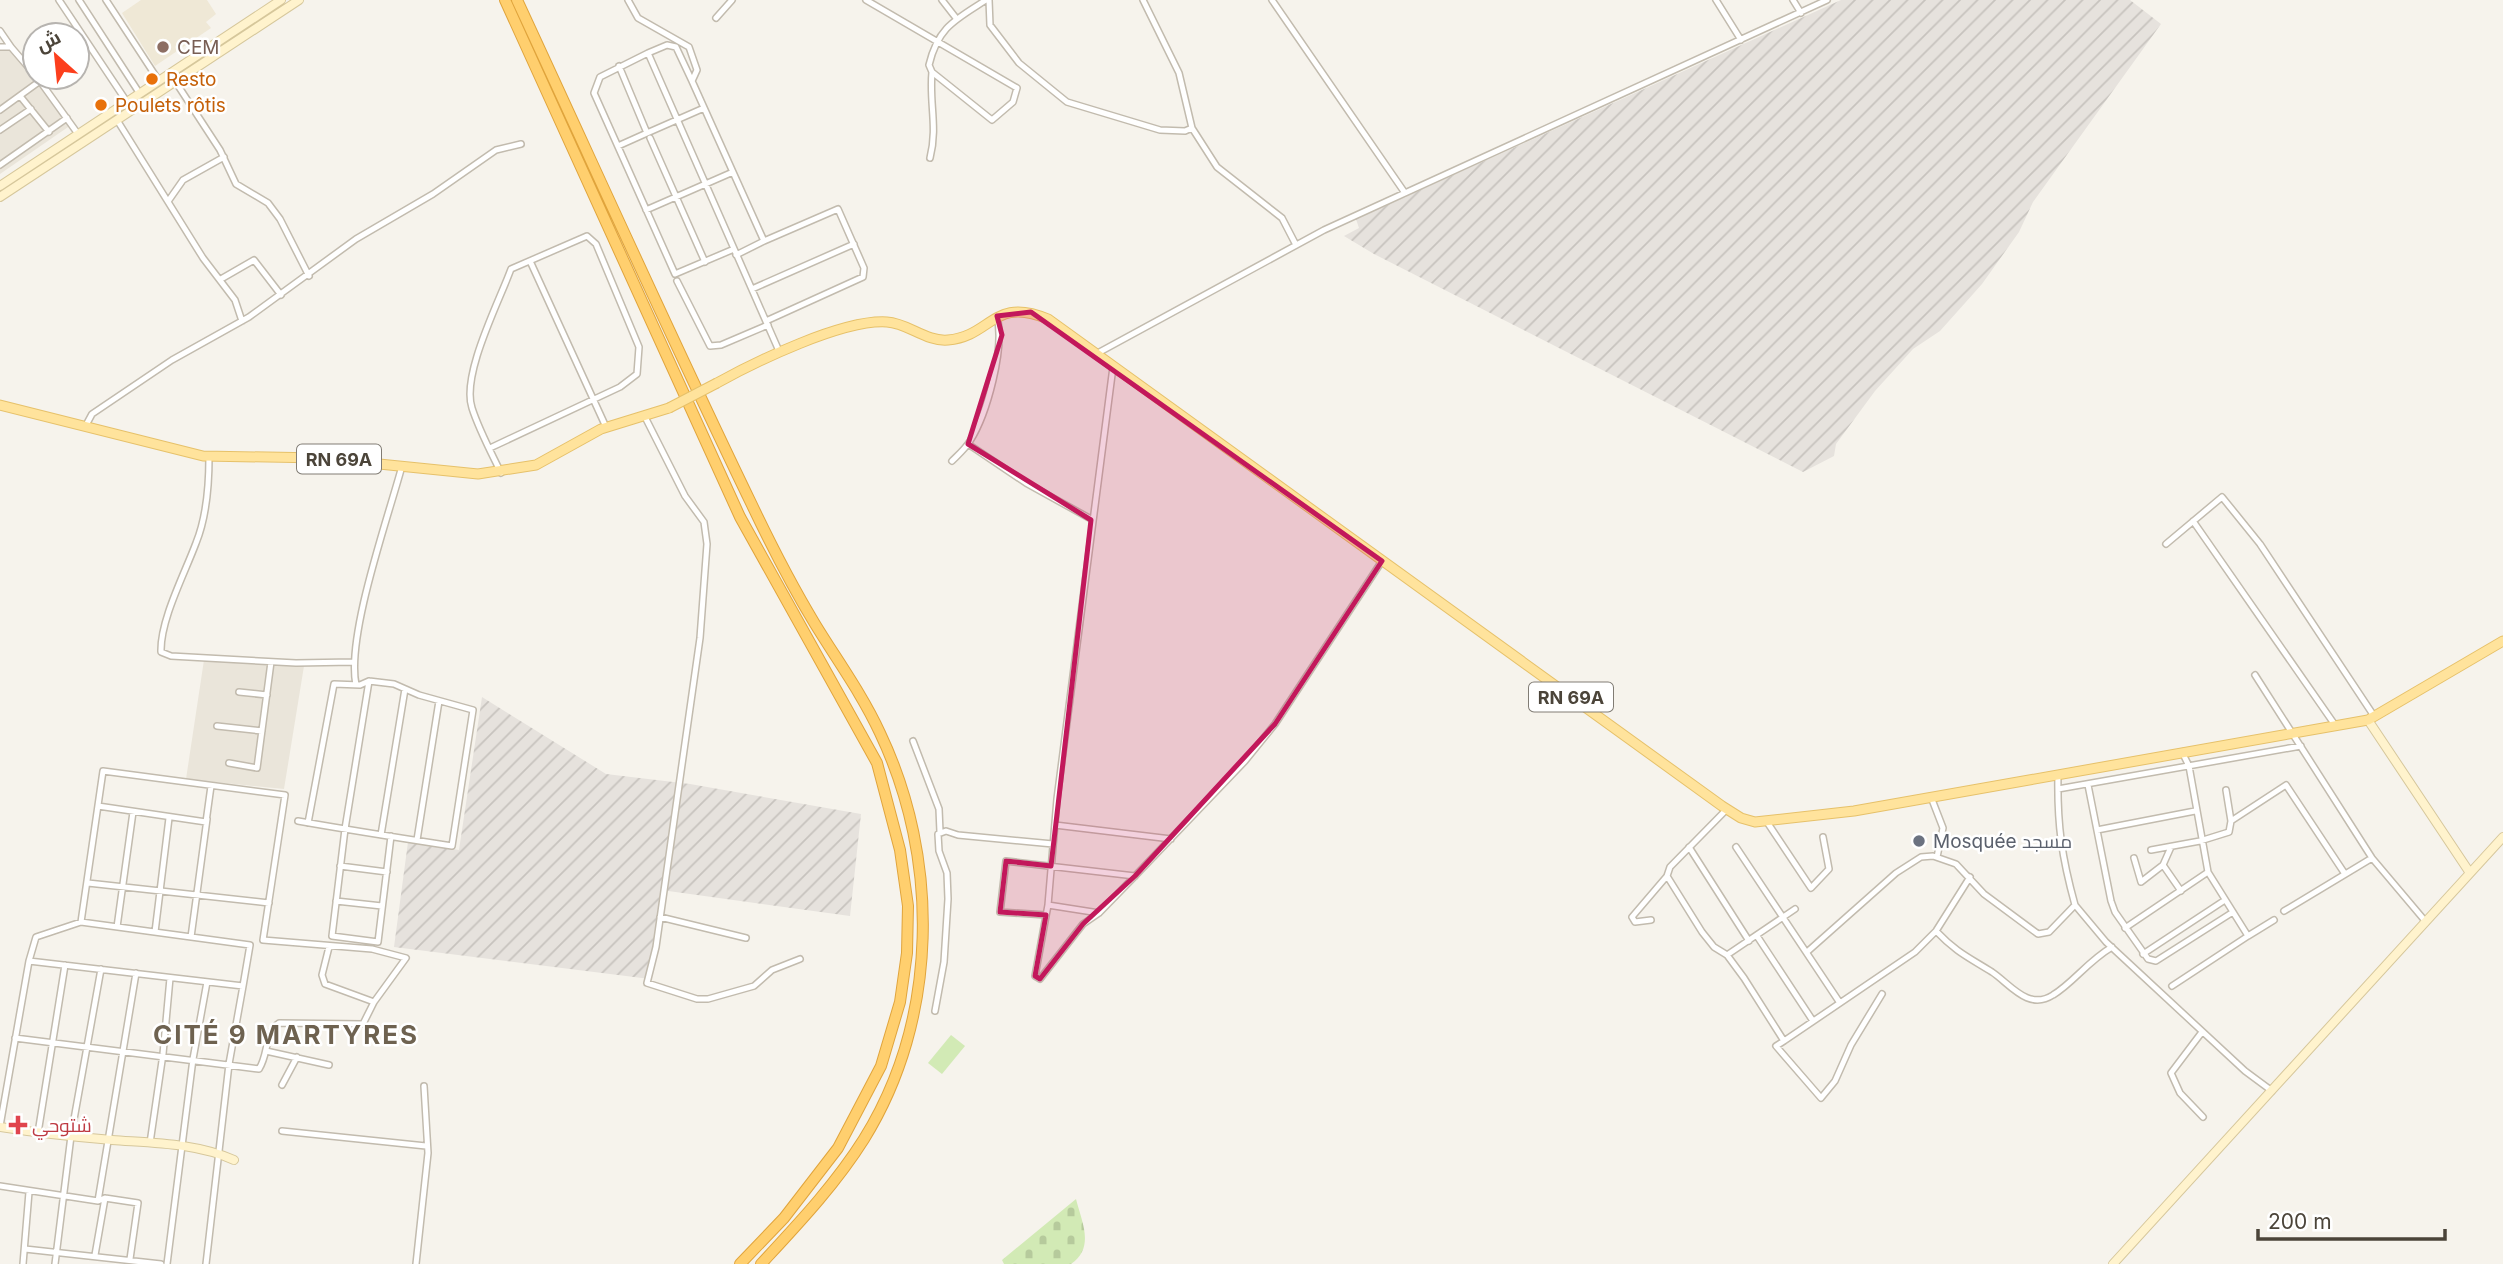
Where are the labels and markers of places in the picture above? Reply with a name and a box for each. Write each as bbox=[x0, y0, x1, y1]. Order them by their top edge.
place label: CEM bbox=[177, 36, 219, 59]
marker: CEM bbox=[155, 39, 171, 55]
place label: Resto bbox=[166, 68, 216, 91]
marker: Resto bbox=[144, 71, 160, 87]
place label: Poulets rôtis bbox=[115, 94, 226, 117]
marker: Poulets rôtis bbox=[93, 97, 109, 113]
place label: Mosquée مسجد bbox=[1933, 830, 2072, 853]
marker: Mosquée مسجد bbox=[1911, 833, 1927, 849]
place label: شتوحي bbox=[32, 1114, 92, 1140]
marker: شتوحي bbox=[10, 1117, 26, 1133]

